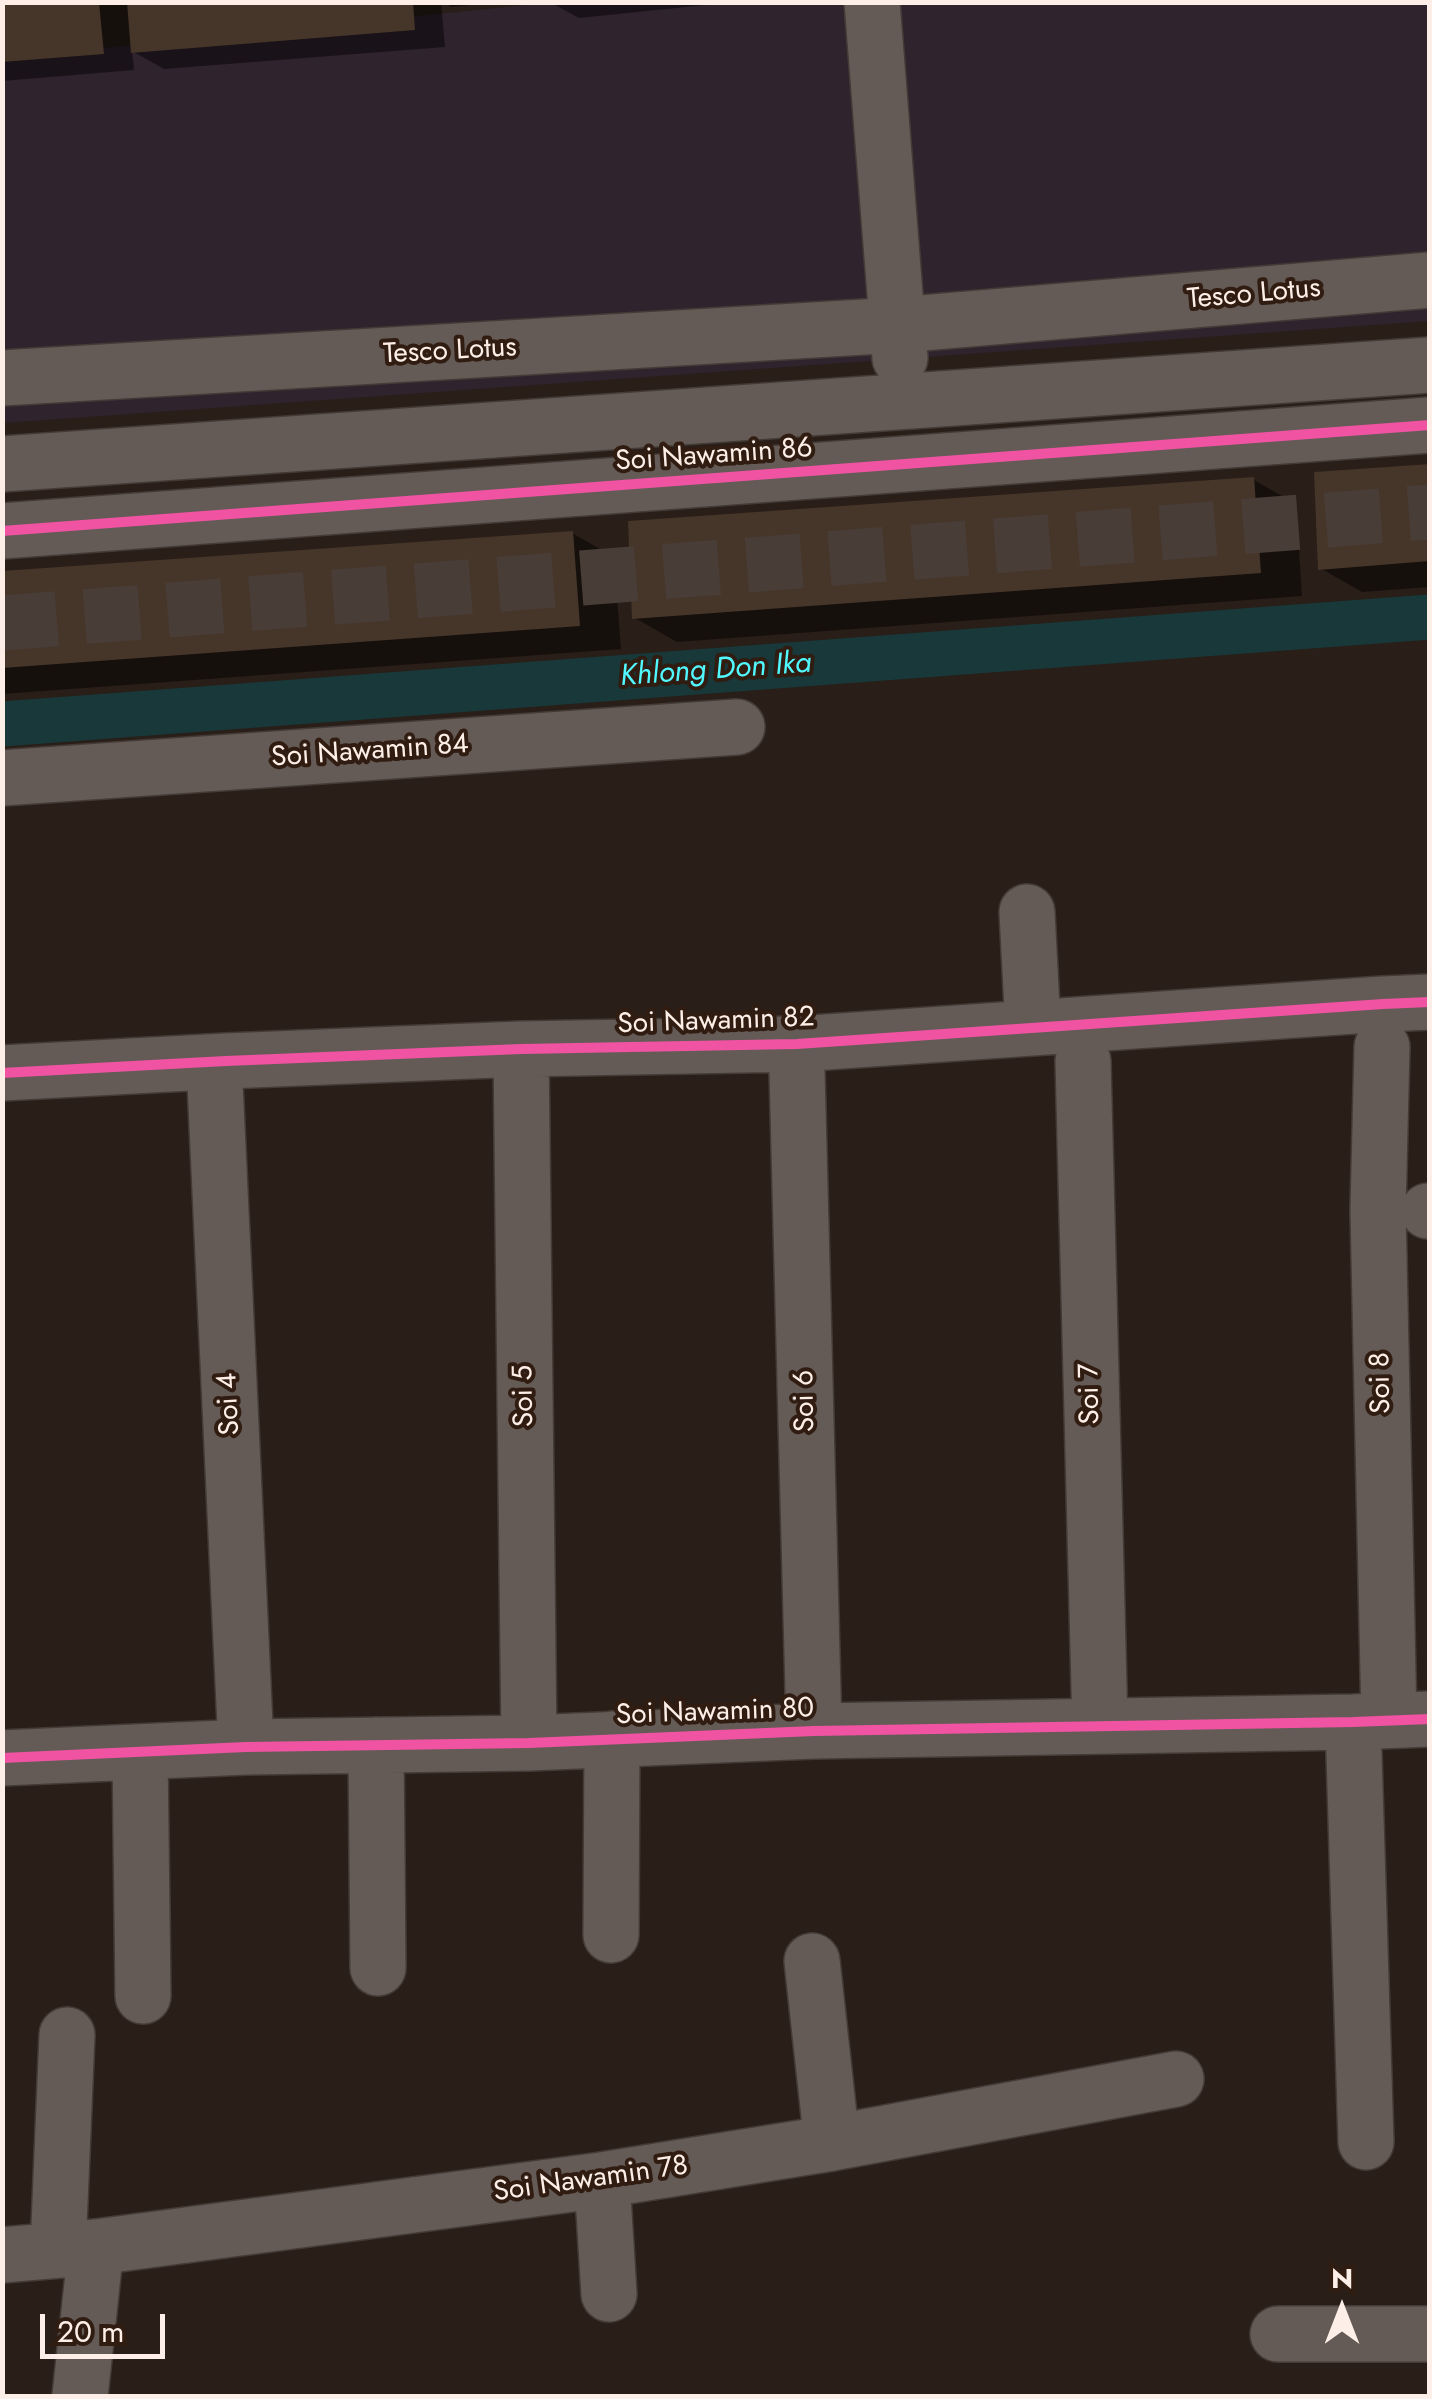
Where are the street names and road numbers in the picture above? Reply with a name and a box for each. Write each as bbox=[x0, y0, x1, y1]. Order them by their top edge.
street label: Tesco Lotus bbox=[1186, 272, 1322, 318]
street label: Tesco Lotus bbox=[382, 332, 518, 372]
street label: Soi Nawamin 86 bbox=[614, 432, 814, 480]
street label: Soi Nawamin 84 bbox=[270, 728, 470, 776]
street label: Soi Nawamin 82 bbox=[617, 1002, 815, 1042]
street label: Soi 8 bbox=[1365, 1352, 1399, 1414]
street label: Soi 7 bbox=[1074, 1363, 1108, 1425]
street label: Soi 5 bbox=[508, 1365, 542, 1427]
street label: Soi 6 bbox=[789, 1369, 823, 1433]
street label: Soi 4 bbox=[212, 1372, 248, 1436]
street label: Soi Nawamin 80 bbox=[615, 1693, 815, 1733]
street label: Soi Nawamin 78 bbox=[492, 2150, 690, 2210]

